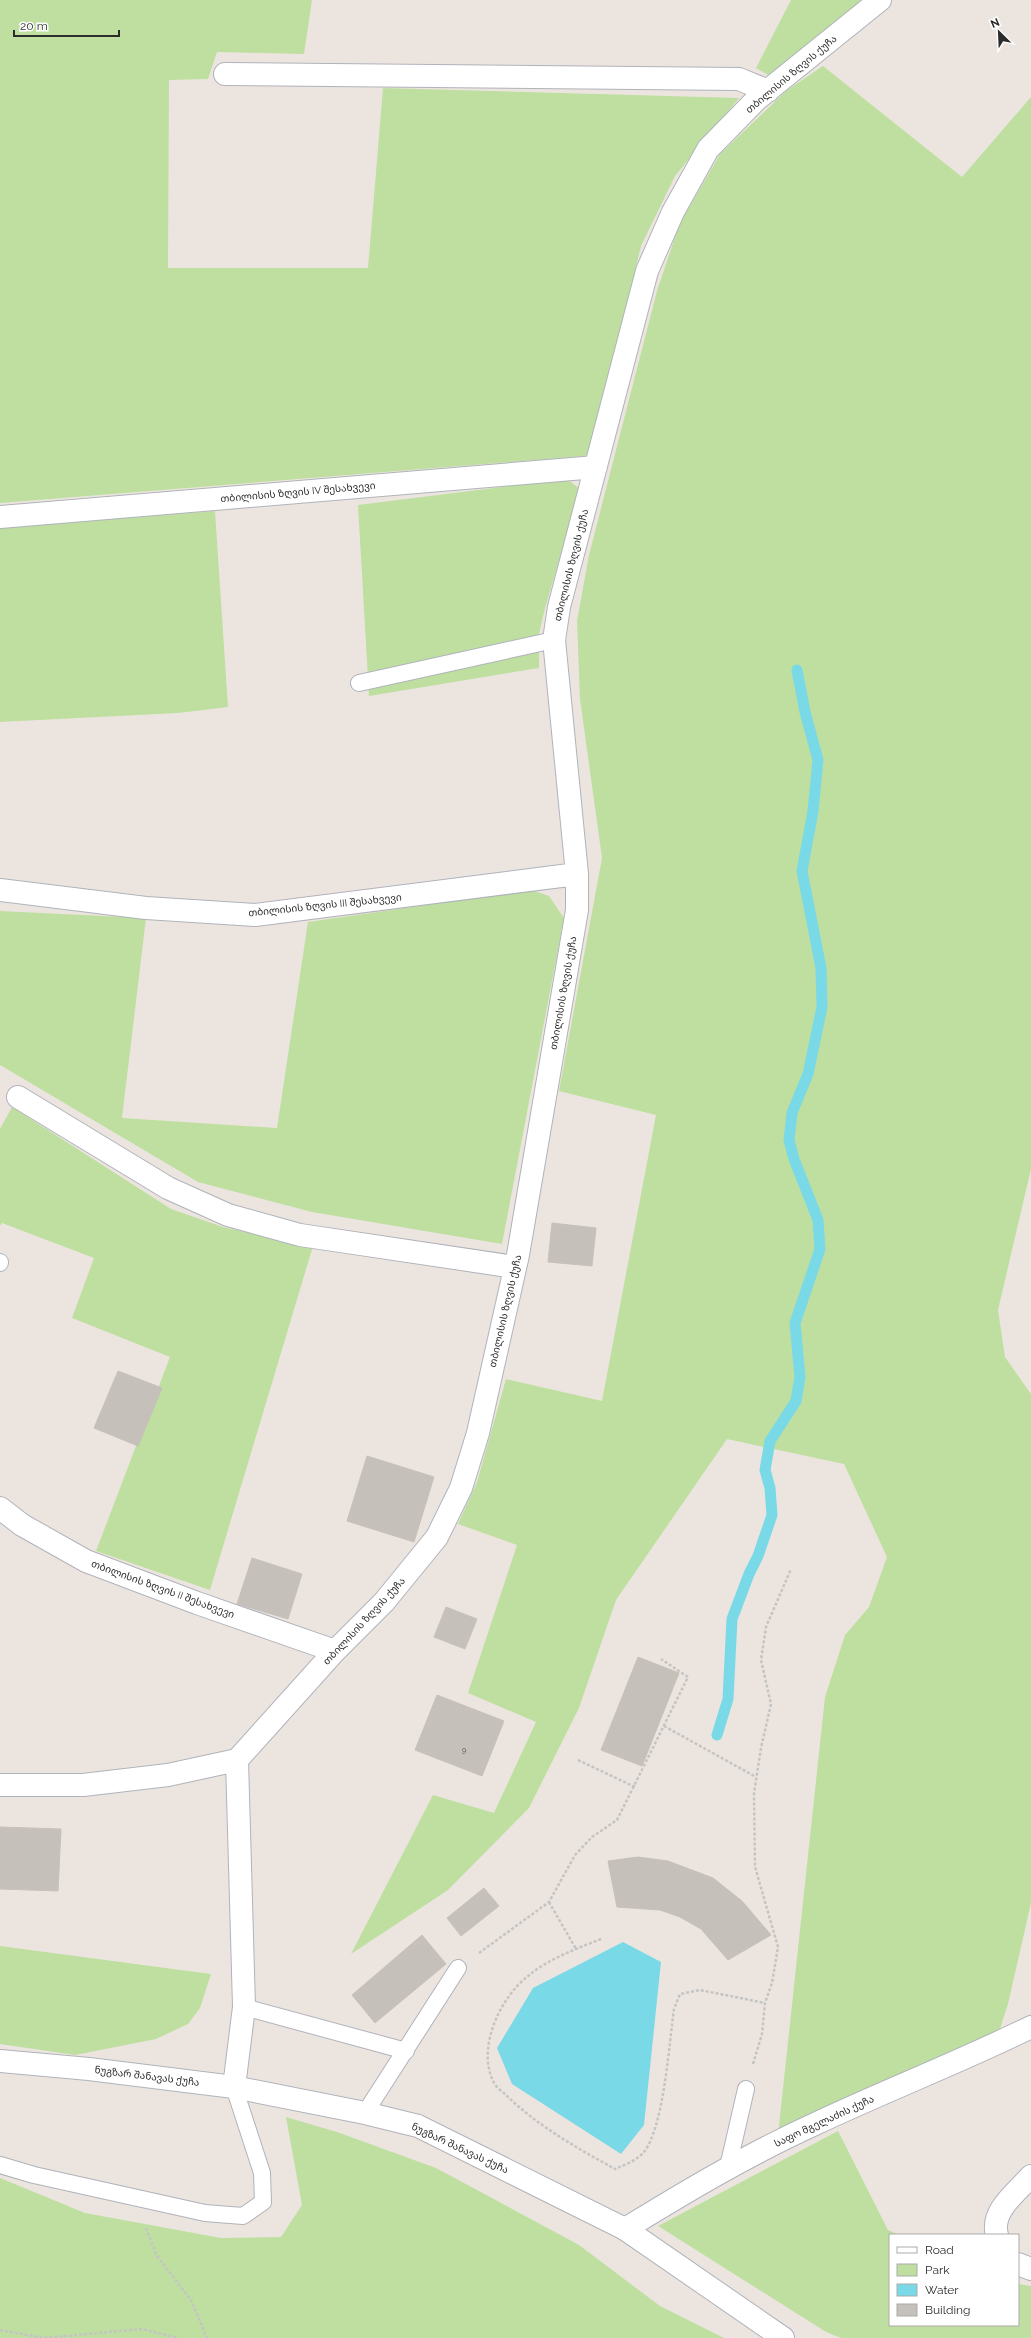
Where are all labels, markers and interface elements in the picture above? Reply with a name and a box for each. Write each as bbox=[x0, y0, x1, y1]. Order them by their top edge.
scale bar bbox=[14, 12, 119, 38]
north arrow bbox=[979, 12, 1019, 52]
text: N bbox=[989, 16, 1002, 31]
text: 20 m bbox=[20, 19, 48, 33]
street label: თბილისის ზღვის ქუჩა bbox=[743, 33, 839, 116]
street label: თბილისის ზღვის IV შესახვევი bbox=[220, 480, 376, 505]
street label: თბილისის ზღვის ქუჩა bbox=[552, 508, 591, 622]
street label: თბილისის ზღვის III შესახვევი bbox=[248, 891, 403, 920]
street label: თბილისის ზღვის ქუჩა bbox=[548, 935, 579, 1051]
street label: თბილისის ზღვის ქუჩა bbox=[487, 1254, 524, 1369]
street label: თბილისის ზღვის II შესახვევი bbox=[90, 1558, 236, 1621]
street label: თბილისის ზღვის ქუჩა bbox=[321, 1575, 408, 1668]
house number: 9 bbox=[462, 1745, 467, 1755]
street label: ნუგზარ შანავას ქუჩა bbox=[94, 2064, 200, 2089]
street label: საფო მგელაძის ქუჩა bbox=[772, 2093, 876, 2150]
street label: ნუგზარ შანავას ქუჩა bbox=[409, 2121, 510, 2176]
legend bbox=[889, 2234, 1019, 2326]
text: Road bbox=[925, 2243, 954, 2257]
text: Park bbox=[925, 2263, 950, 2277]
text: Water bbox=[925, 2283, 959, 2297]
text: Building bbox=[925, 2303, 971, 2317]

